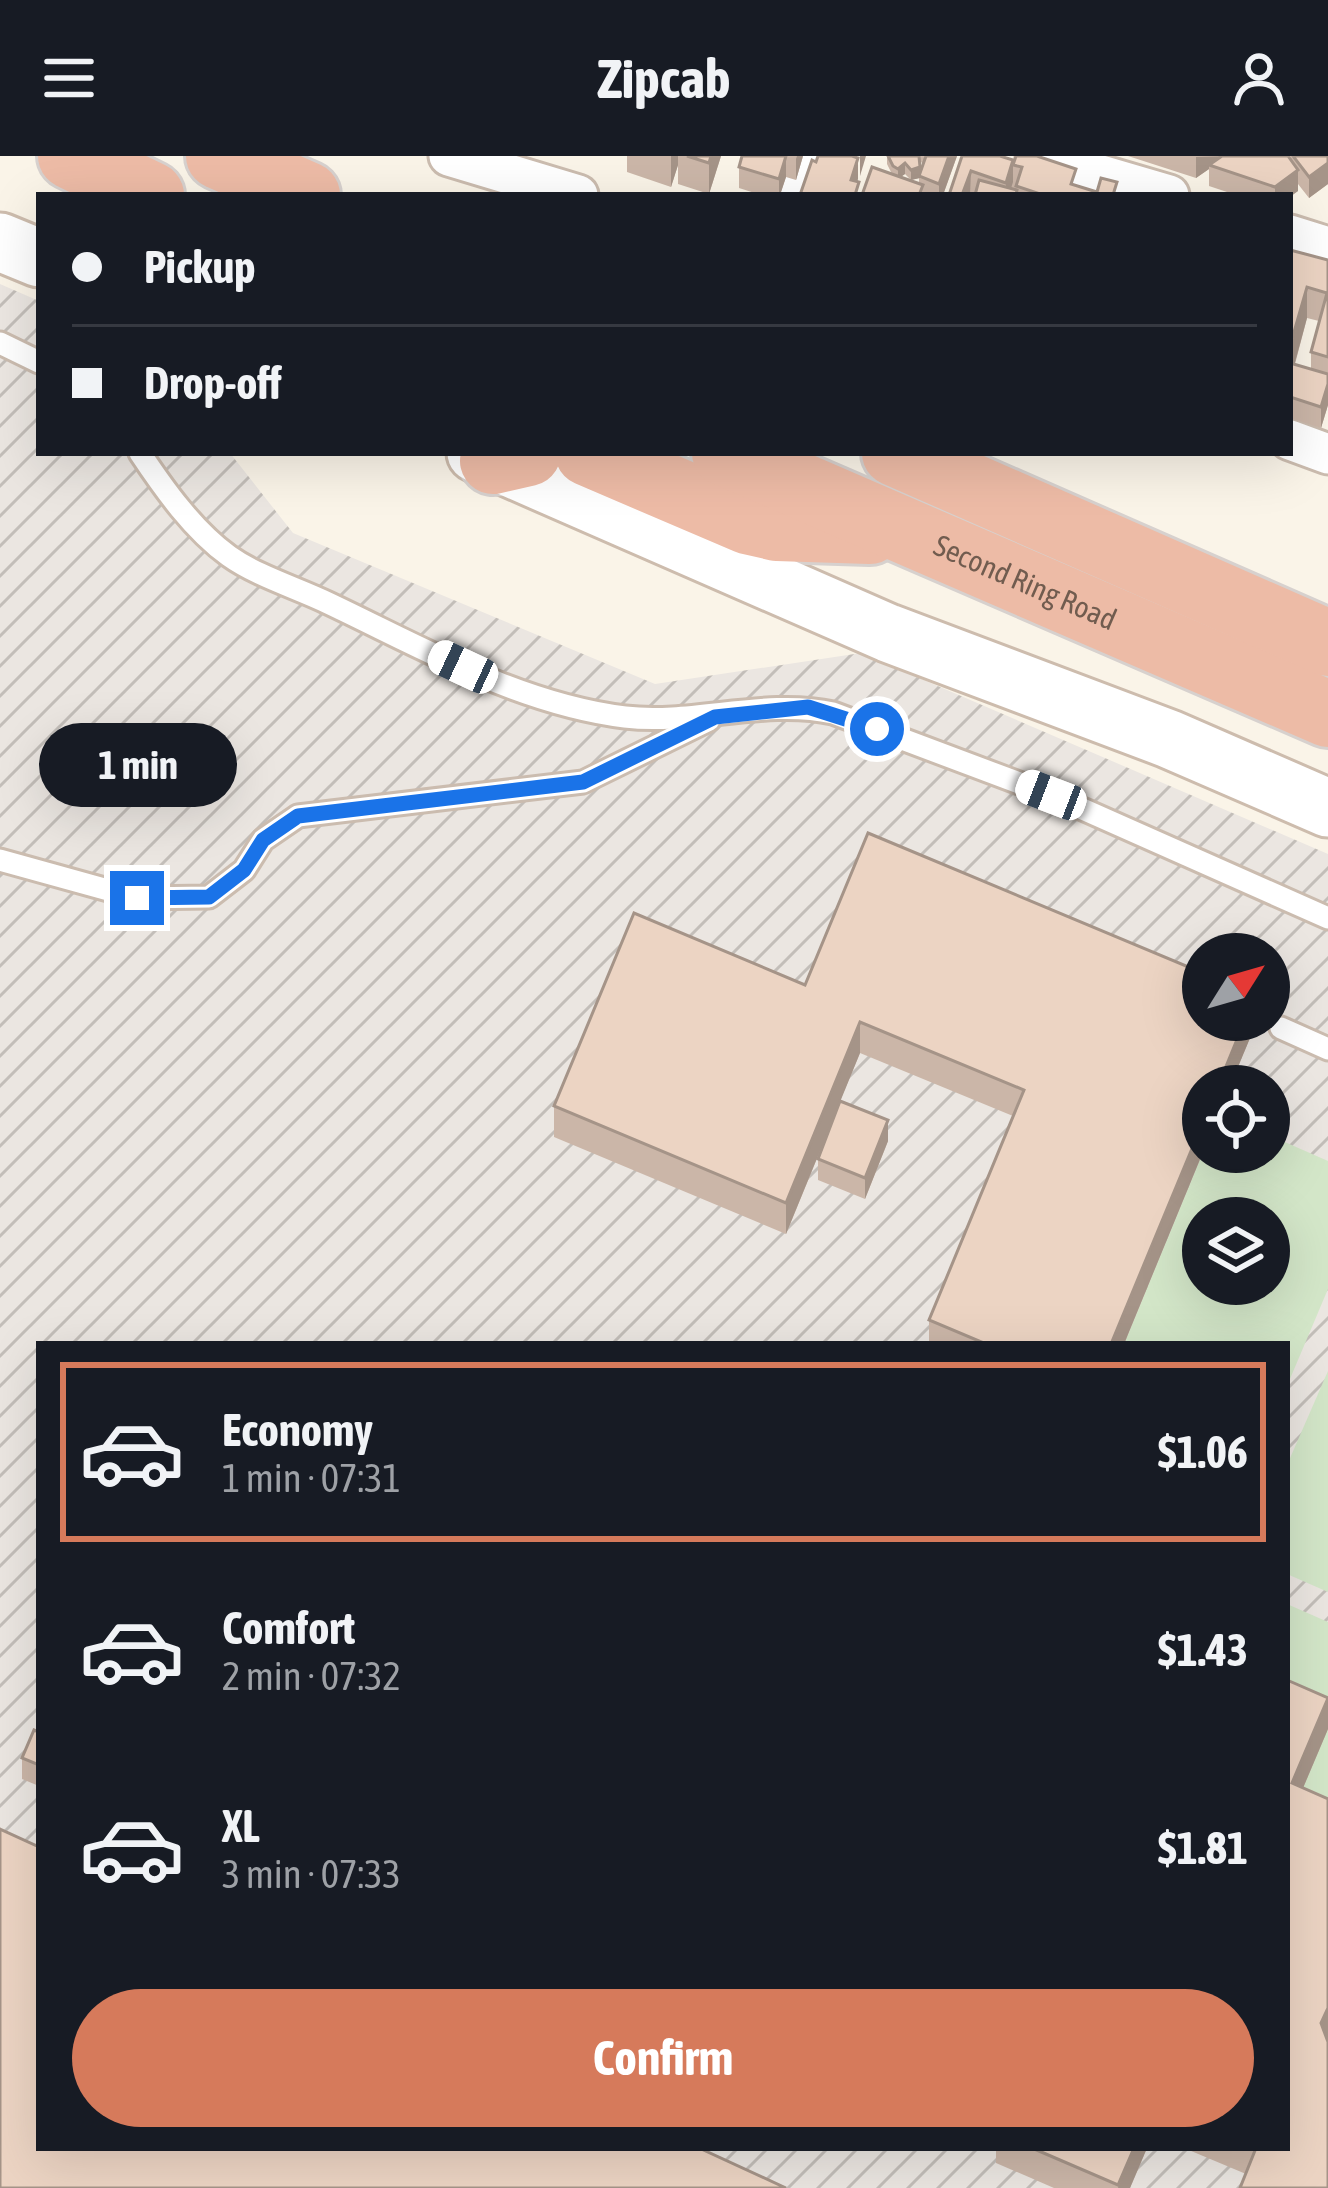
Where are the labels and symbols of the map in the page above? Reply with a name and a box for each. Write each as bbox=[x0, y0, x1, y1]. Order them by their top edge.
street label: Second Ring Road bbox=[929, 528, 1122, 636]
car bbox=[423, 635, 503, 699]
route start bbox=[850, 702, 904, 756]
callout: 1 min bbox=[38, 724, 236, 808]
car bbox=[1011, 765, 1091, 825]
route end bbox=[110, 871, 164, 925]
north arrow bbox=[1182, 933, 1290, 1041]

